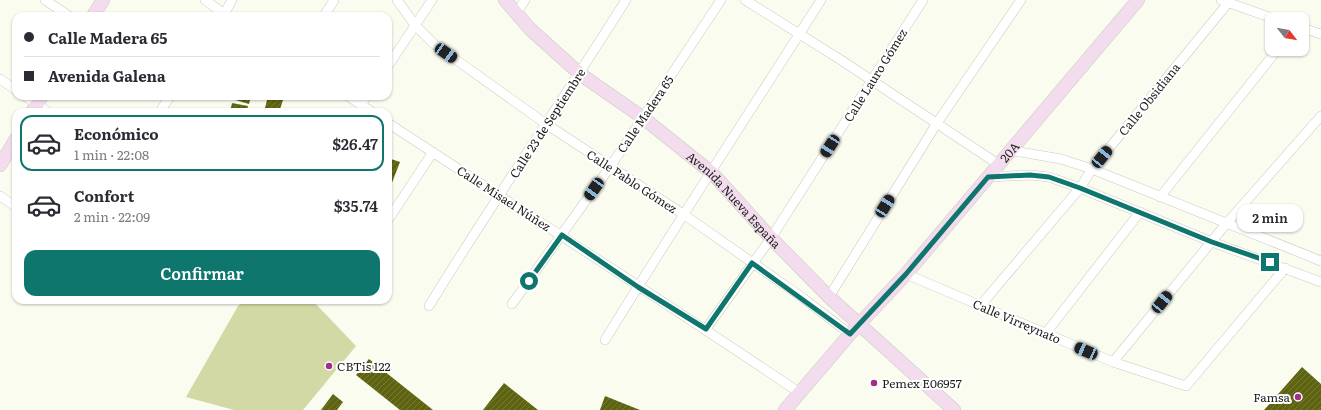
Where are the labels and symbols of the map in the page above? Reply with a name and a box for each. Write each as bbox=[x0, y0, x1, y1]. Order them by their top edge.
north arrow bbox=[1265, 12, 1309, 56]
street label: Calle Lauro Gómez bbox=[839, 25, 911, 125]
car bbox=[433, 41, 459, 65]
street label: Calle Obsidiana bbox=[1114, 58, 1184, 139]
street label: Calle 23 de Septiembre bbox=[505, 64, 589, 182]
street label: Calle Madera 65 bbox=[612, 72, 678, 156]
car bbox=[818, 133, 842, 159]
street label: 20A bbox=[995, 138, 1023, 166]
car bbox=[1090, 144, 1114, 170]
street label: Calle Pablo Gómez bbox=[583, 145, 681, 217]
street label: Avenida Nueva España bbox=[683, 147, 786, 253]
street label: Calle Misael Núñez bbox=[454, 161, 555, 235]
car bbox=[582, 176, 606, 202]
car bbox=[874, 193, 896, 219]
callout: 2 min bbox=[1237, 204, 1303, 232]
route end bbox=[1261, 253, 1279, 271]
route start bbox=[520, 272, 538, 290]
car bbox=[1150, 289, 1174, 315]
street label: Calle Virreynato bbox=[970, 294, 1064, 348]
car bbox=[1073, 341, 1099, 361]
place label: CBTis 122 bbox=[337, 357, 391, 375]
marker: CBTis 122 bbox=[324, 361, 334, 371]
place label: Pemex E06957 bbox=[882, 374, 962, 392]
marker: Pemex E06957 bbox=[869, 378, 879, 388]
place label: Famsa bbox=[1253, 388, 1291, 406]
marker: Famsa bbox=[1293, 392, 1303, 402]

